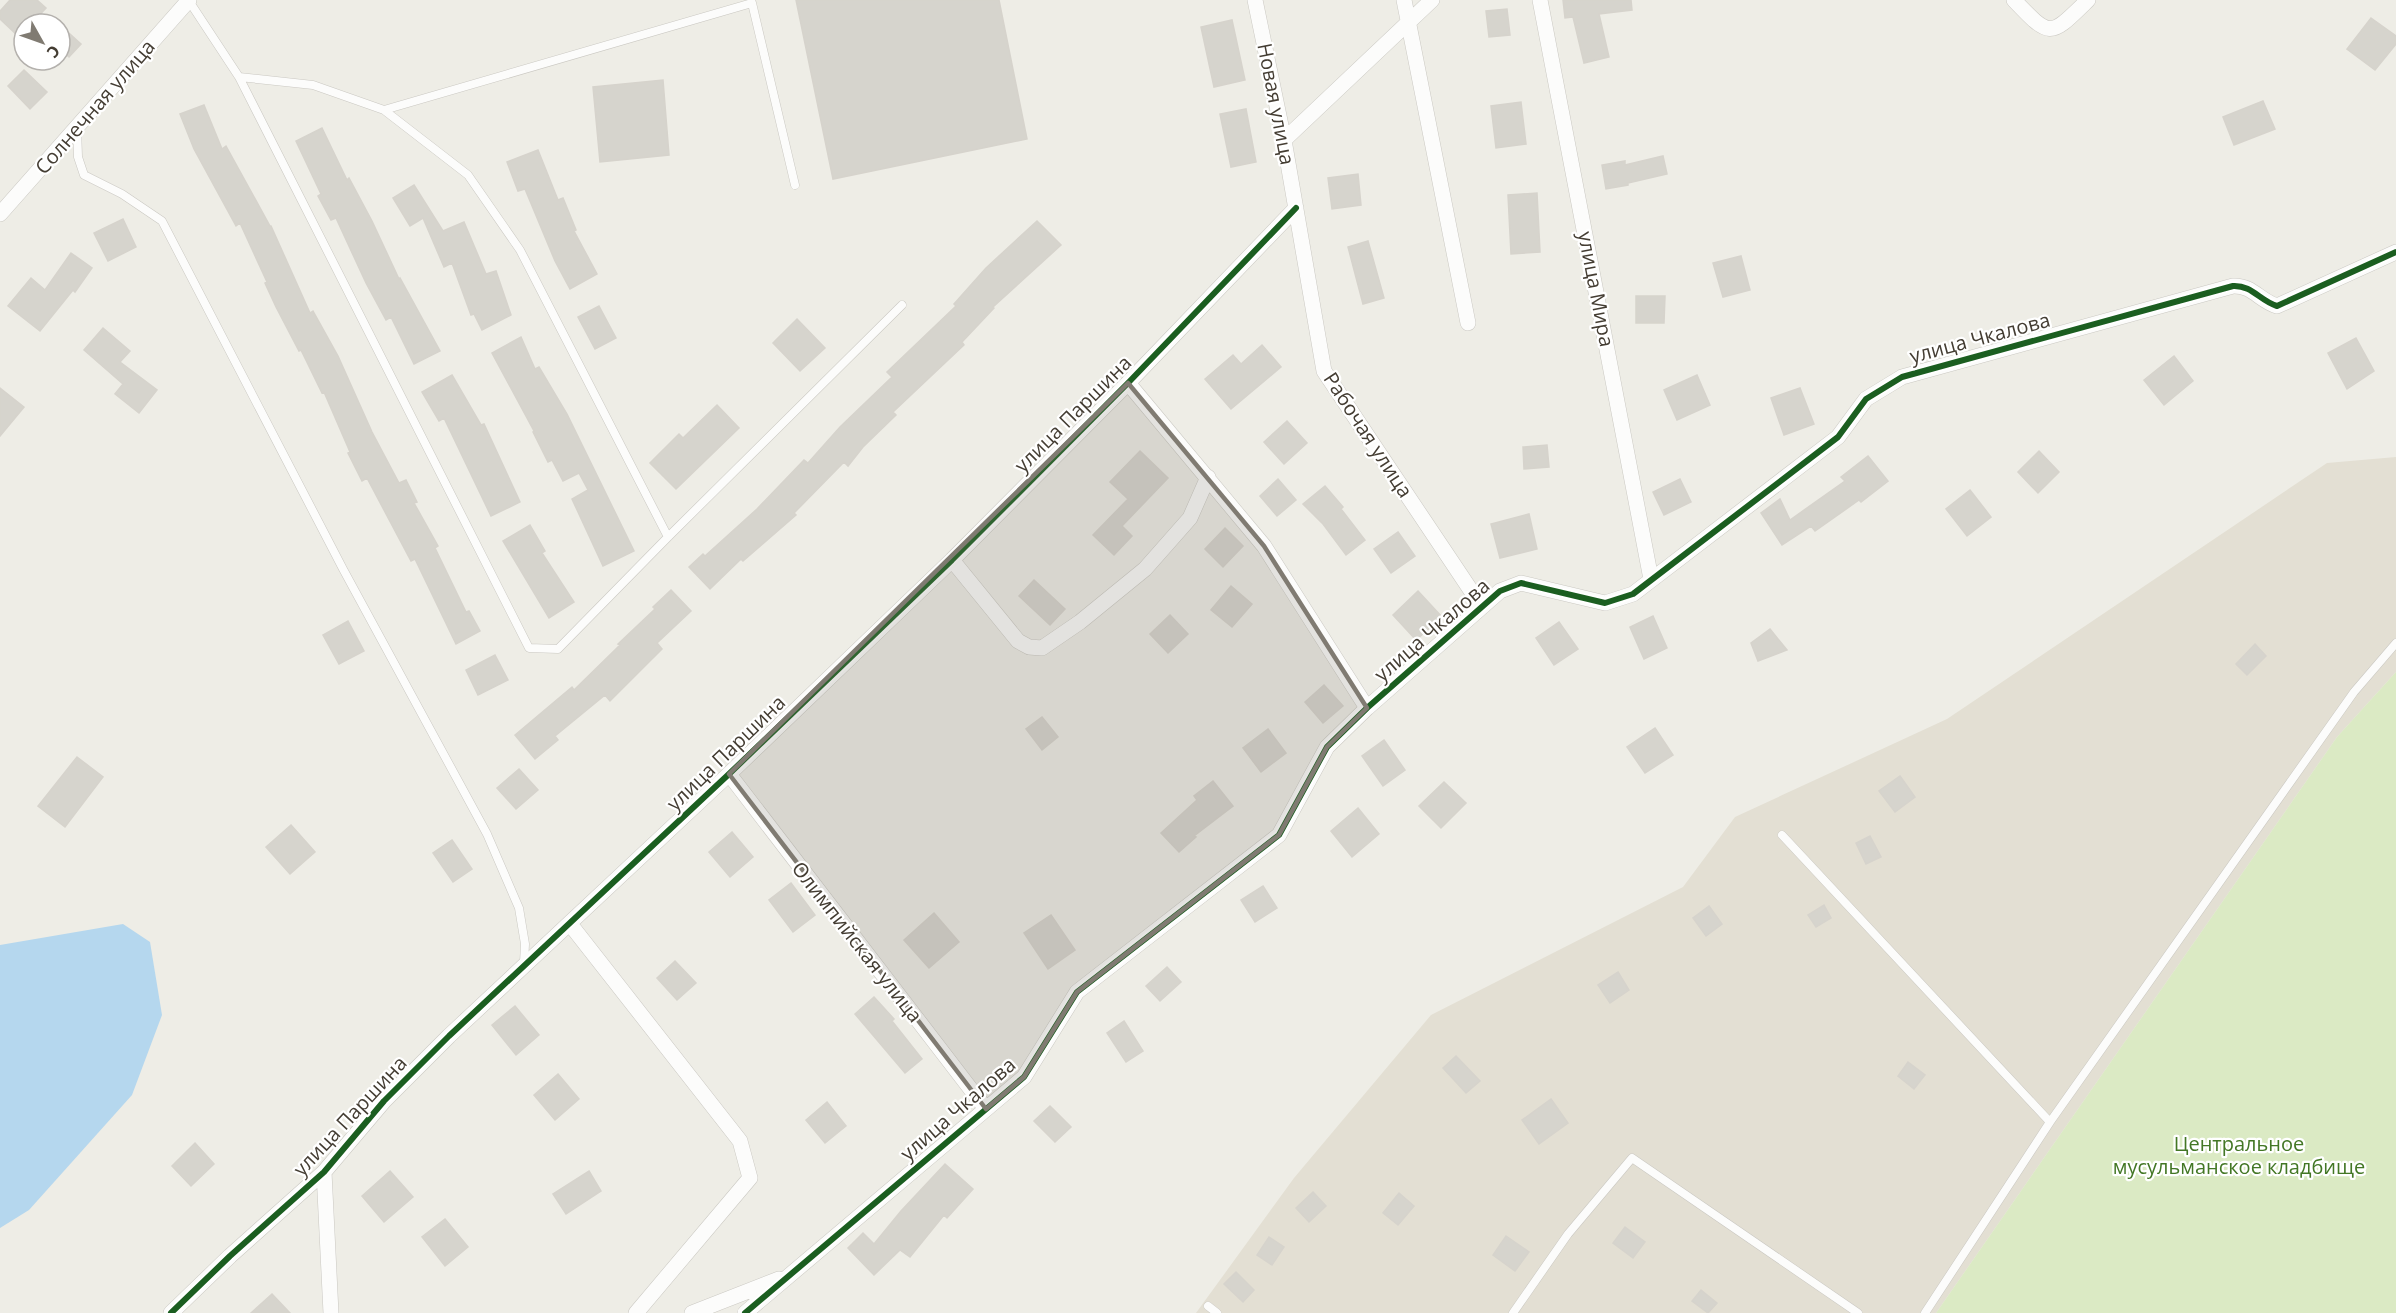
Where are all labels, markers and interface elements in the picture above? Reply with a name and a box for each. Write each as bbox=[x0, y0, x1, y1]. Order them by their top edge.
north arrow bbox=[12, 12, 72, 72]
street label: Солнечная улица bbox=[30, 35, 160, 179]
street label: Новая улица bbox=[1251, 41, 1302, 167]
street label: улица Мира bbox=[1572, 229, 1621, 349]
street label: улица Чкалова bbox=[1907, 306, 2053, 369]
street label: улица Паршина bbox=[1008, 349, 1137, 478]
street label: Рабочая улица bbox=[1318, 367, 1419, 503]
street label: улица Чкалова bbox=[1368, 572, 1495, 687]
street label: улица Паршина bbox=[660, 689, 791, 816]
street label: Олимпийская улица bbox=[786, 856, 929, 1028]
street label: улица Паршина bbox=[287, 1050, 412, 1182]
street label: улица Чкалова bbox=[894, 1051, 1021, 1166]
park label: Центральное мусульманское кладбище bbox=[2113, 1130, 2365, 1180]

